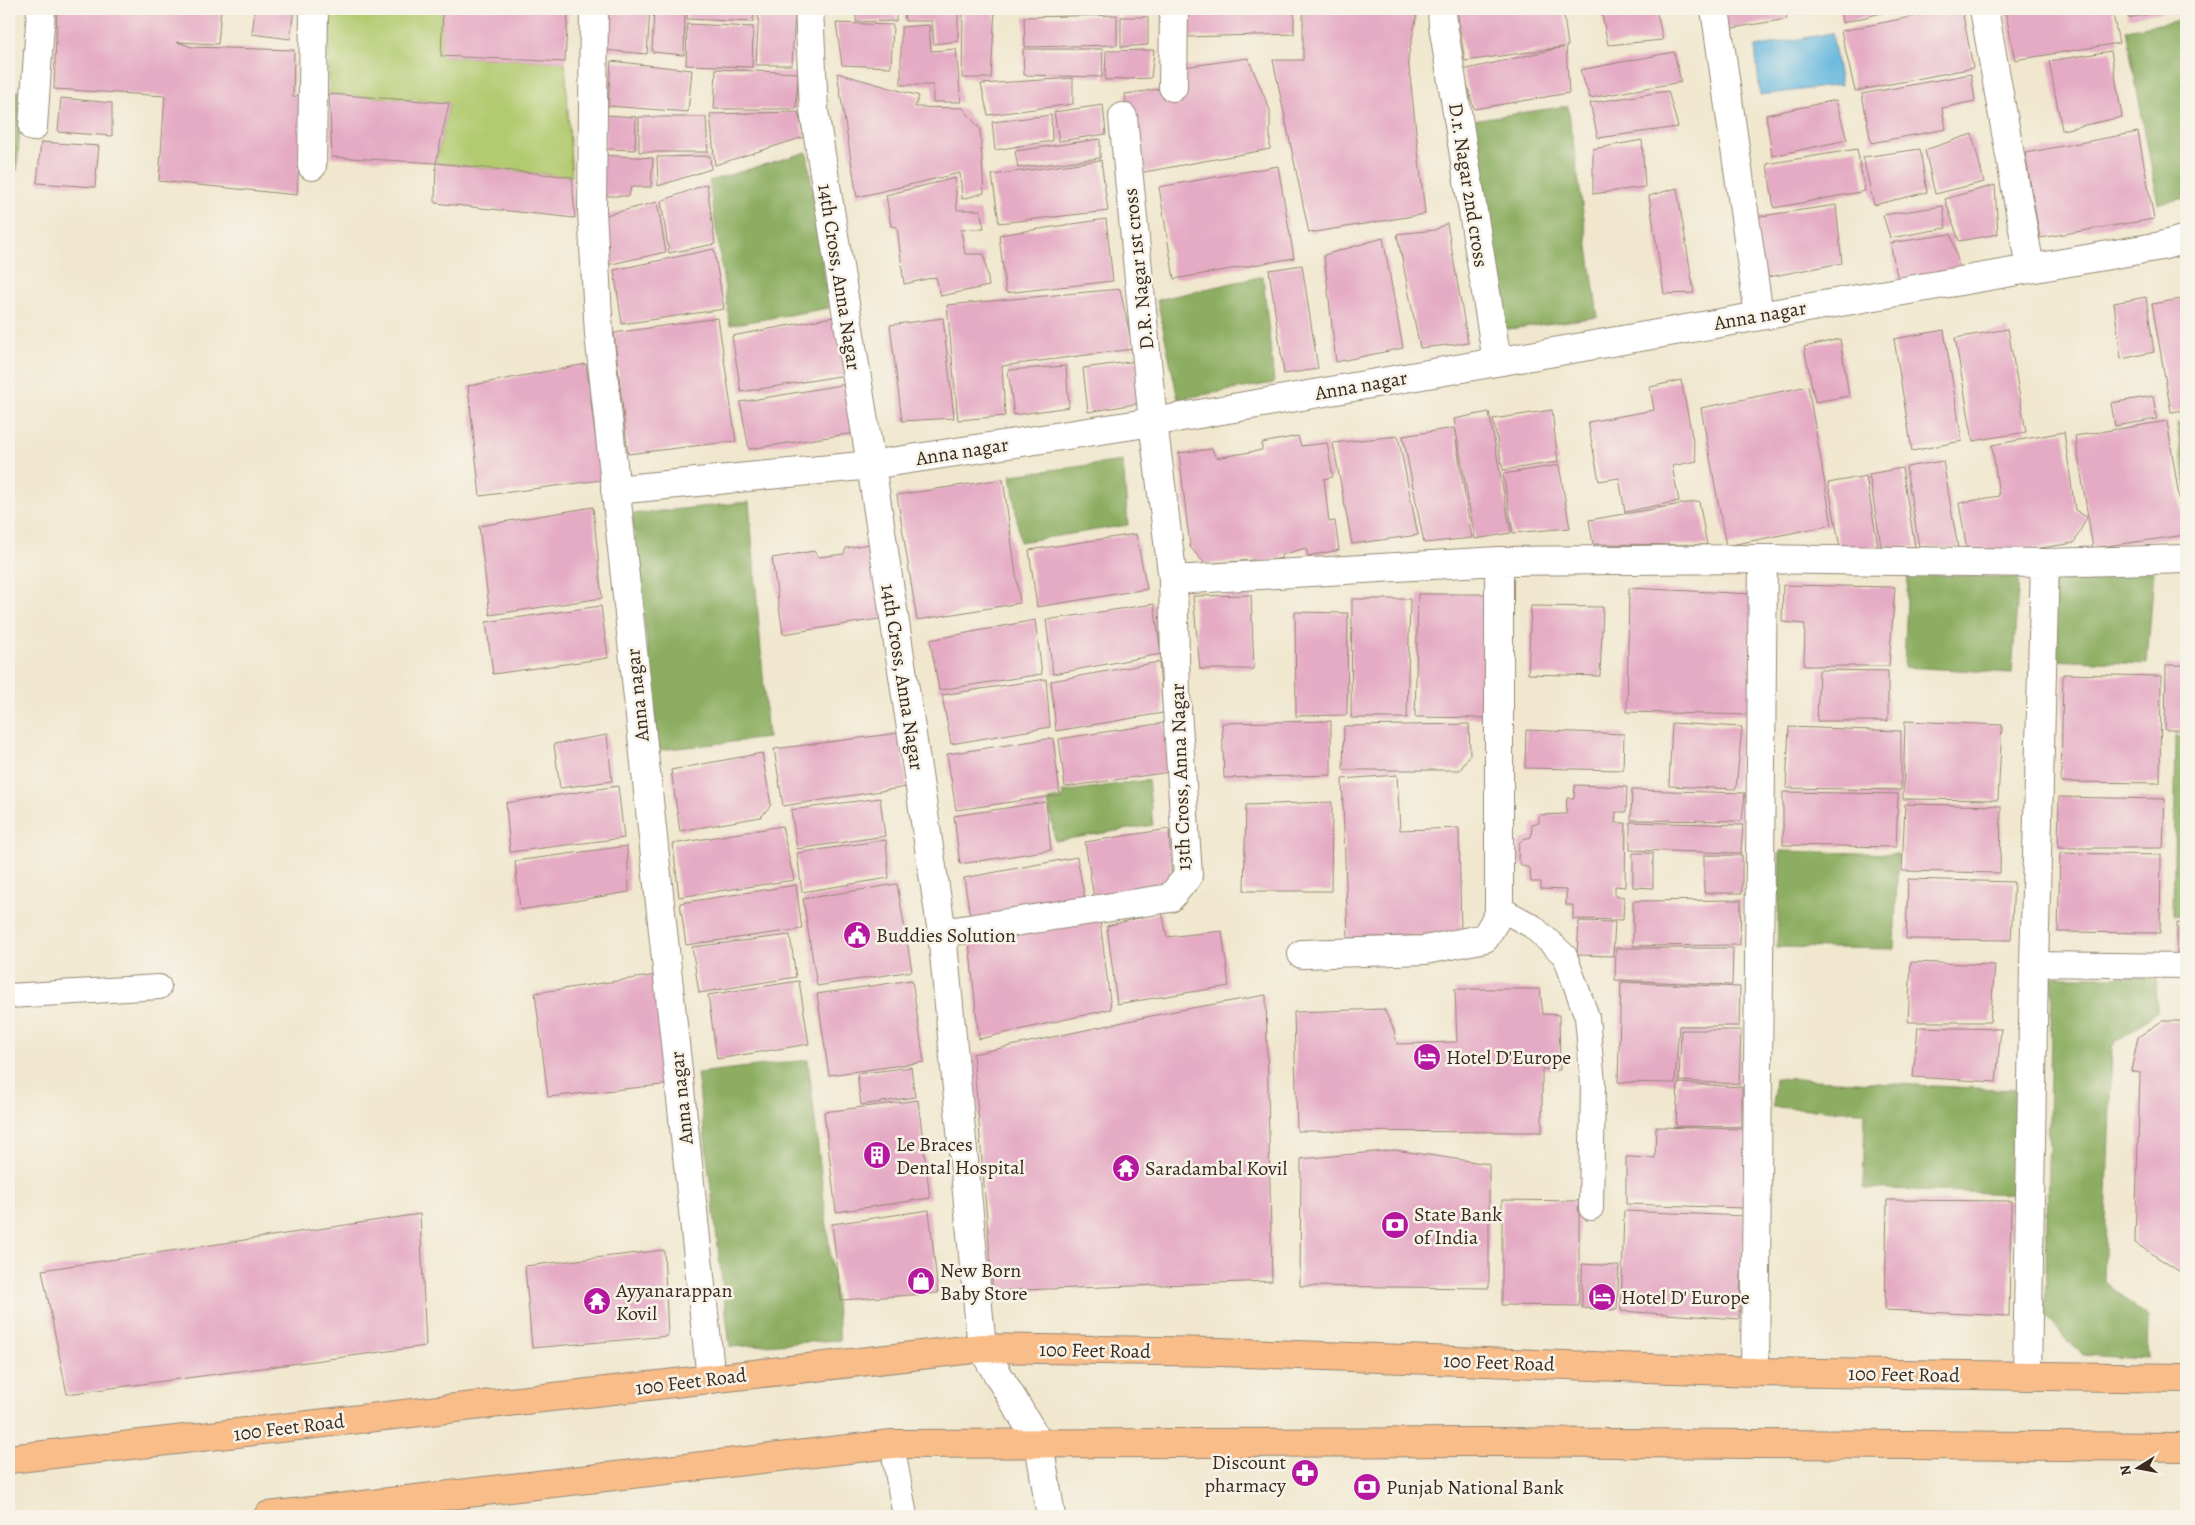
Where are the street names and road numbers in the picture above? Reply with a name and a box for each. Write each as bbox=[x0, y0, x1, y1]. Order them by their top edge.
street label: D.r. Nagar 2nd cross bbox=[1442, 101, 1495, 269]
street label: 14th Cross, Anna Nagar bbox=[811, 182, 868, 373]
street label: D.R. Nagar 1st cross bbox=[1117, 187, 1160, 351]
street label: Anna nagar bbox=[1711, 294, 1809, 337]
street label: Anna nagar bbox=[1312, 364, 1410, 407]
street label: Anna nagar bbox=[913, 431, 1011, 472]
street label: 14th Cross, Anna Nagar bbox=[874, 582, 931, 773]
street label: Anna nagar bbox=[619, 647, 656, 744]
street label: 13th Cross, Anna Nagar bbox=[1164, 682, 1197, 871]
street label: Anna nagar bbox=[663, 1050, 700, 1147]
street label: 100 Feet Road bbox=[1039, 1336, 1151, 1365]
street label: 100 Feet Road bbox=[1443, 1347, 1555, 1378]
street label: 100 Feet Road bbox=[1848, 1360, 1960, 1389]
street label: 100 Feet Road bbox=[634, 1361, 748, 1402]
street label: 100 Feet Road bbox=[232, 1407, 346, 1448]

